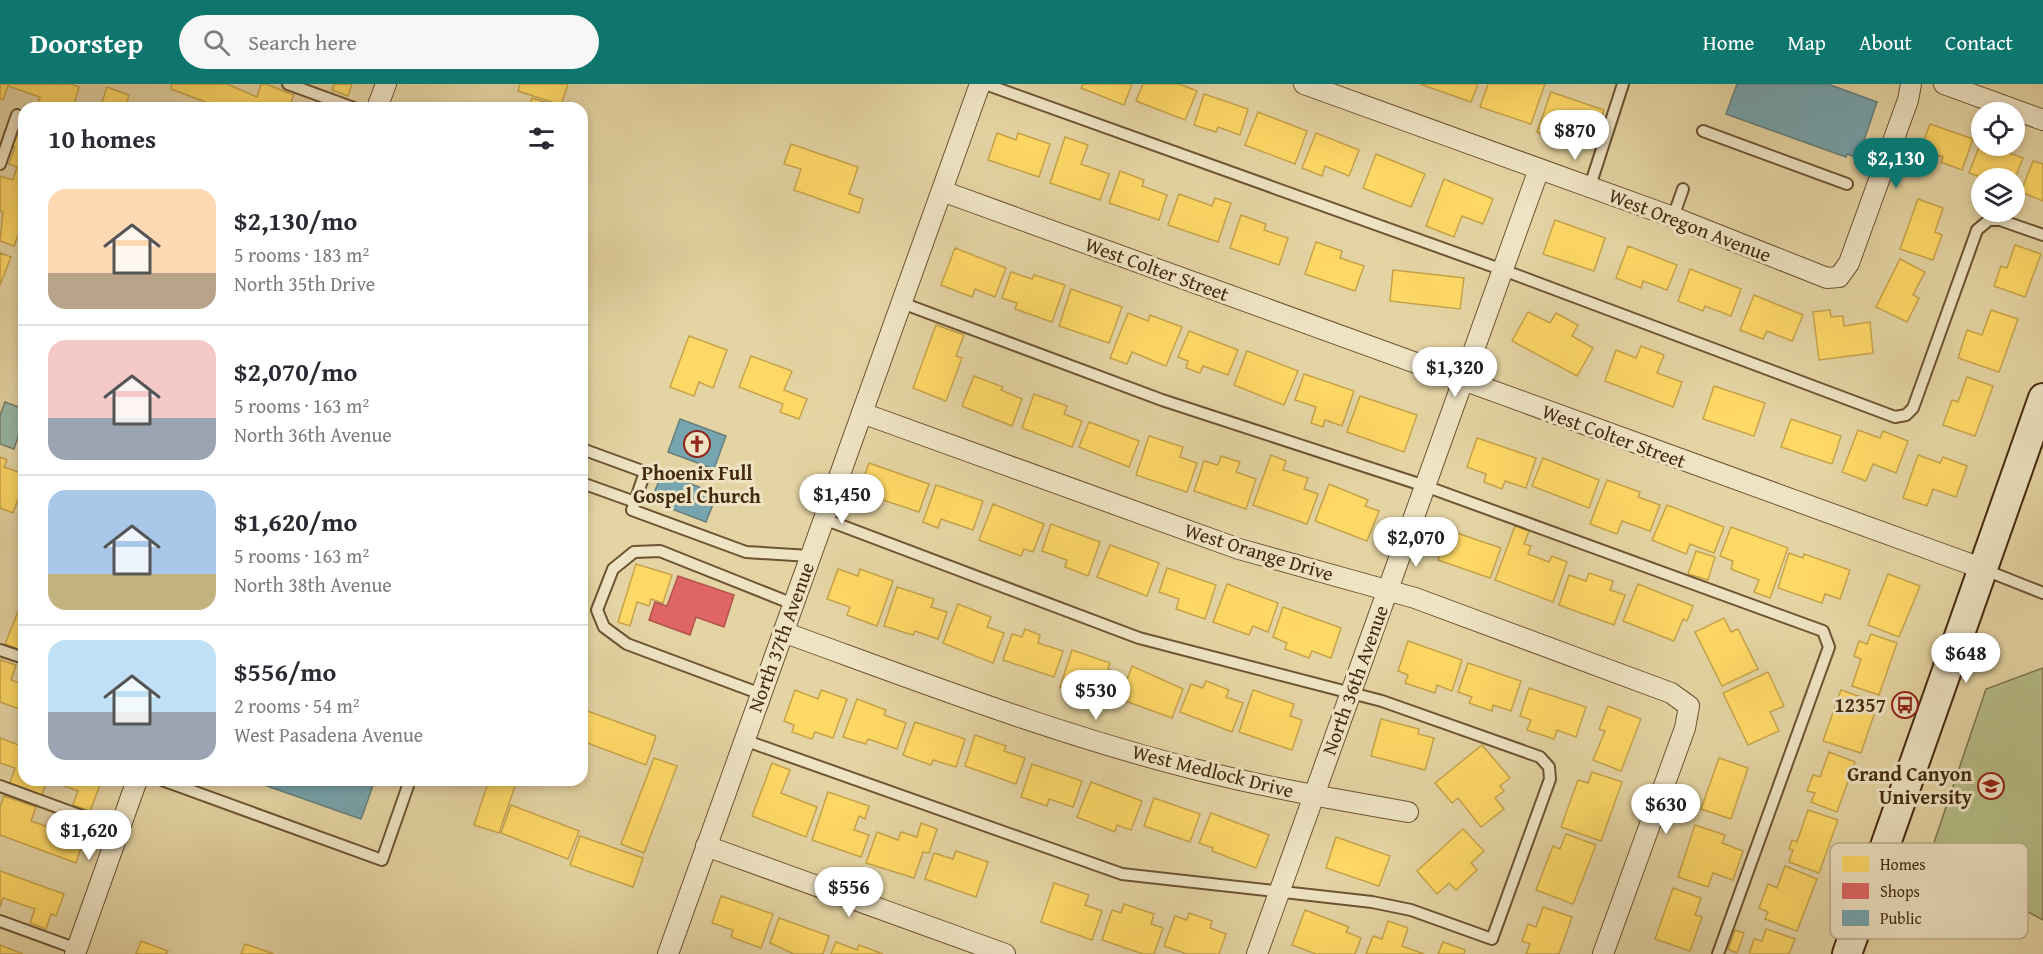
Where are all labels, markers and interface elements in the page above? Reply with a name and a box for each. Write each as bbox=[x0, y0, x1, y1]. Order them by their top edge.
search box bbox=[179, 15, 599, 69]
text: Doorstep bbox=[30, 22, 143, 63]
icon: search bbox=[200, 26, 233, 59]
text: Search here bbox=[248, 26, 357, 58]
text: Home bbox=[1703, 27, 1754, 58]
text: Map bbox=[1787, 27, 1826, 58]
text: About bbox=[1859, 27, 1912, 58]
text: Contact bbox=[1945, 27, 2013, 58]
map controls bbox=[1971, 102, 2025, 222]
button: locate bbox=[1971, 102, 2025, 156]
pin: $870 bbox=[1539, 110, 1611, 161]
text: $870 bbox=[1554, 115, 1596, 144]
text: 10 homes bbox=[48, 119, 156, 158]
icon: filters bbox=[525, 122, 558, 155]
pin: $2,130 bbox=[1847, 138, 1945, 189]
text: $2,130 bbox=[1867, 143, 1925, 172]
button: layers bbox=[1971, 168, 2025, 222]
street label: West Oregon Avenue bbox=[1605, 180, 1776, 269]
text: $2,130/mo bbox=[234, 201, 357, 240]
icon: home bbox=[96, 213, 168, 285]
street label: West Colter Street bbox=[1081, 229, 1233, 308]
text: 5 rooms · 183 m² bbox=[234, 240, 369, 269]
text: North 35th Drive bbox=[234, 269, 375, 298]
pin: $1,320 bbox=[1406, 347, 1504, 398]
text: $2,070/mo bbox=[234, 352, 357, 391]
text: $1,320 bbox=[1426, 352, 1484, 381]
icon: home bbox=[96, 364, 168, 436]
text: 5 rooms · 163 m² bbox=[234, 391, 369, 420]
street label: West Colter Street bbox=[1538, 396, 1690, 475]
text: North 36th Avenue bbox=[234, 420, 392, 449]
church icon: Phoenix Full Gospel Church bbox=[682, 429, 712, 459]
place label: Phoenix Full Gospel Church bbox=[633, 458, 761, 510]
pin: $1,450 bbox=[793, 474, 891, 525]
text: $1,450 bbox=[813, 479, 871, 508]
text: $1,620/mo bbox=[234, 502, 357, 541]
icon: home bbox=[96, 514, 168, 586]
street label: West Orange Drive bbox=[1181, 515, 1337, 588]
pin: $2,070 bbox=[1367, 517, 1465, 568]
text: $2,070 bbox=[1387, 522, 1445, 551]
text: 5 rooms · 163 m² bbox=[234, 541, 369, 570]
street label: North 37th Avenue bbox=[740, 558, 821, 716]
text: North 38th Avenue bbox=[234, 570, 392, 599]
street label: North 36th Avenue bbox=[1314, 601, 1395, 759]
pin: $648 bbox=[1930, 633, 2002, 684]
text: $648 bbox=[1945, 638, 1987, 667]
text: $556/mo bbox=[234, 652, 336, 691]
icon: home bbox=[96, 664, 168, 736]
pin: $530 bbox=[1060, 670, 1132, 721]
text: $530 bbox=[1075, 675, 1117, 704]
place label: 12357 bbox=[1834, 690, 1886, 719]
bus stop icon: 12357 bbox=[1890, 690, 1920, 720]
text: 2 rooms · 54 m² bbox=[234, 691, 360, 720]
text: West Pasadena Avenue bbox=[234, 720, 423, 749]
street label: West Medlock Drive bbox=[1129, 736, 1297, 805]
place label: Grand Canyon University bbox=[1847, 759, 1973, 811]
school or university icon: Grand Canyon University bbox=[1976, 771, 2006, 801]
pin: $630 bbox=[1630, 784, 1702, 835]
text: $630 bbox=[1645, 789, 1687, 818]
pin: $1,620 bbox=[40, 810, 138, 861]
text: $1,620 bbox=[60, 815, 118, 844]
legend bbox=[1830, 843, 2028, 939]
text: Homes bbox=[1880, 852, 1926, 876]
pin: $556 bbox=[813, 867, 885, 918]
text: $556 bbox=[828, 872, 870, 901]
text: Shops bbox=[1880, 879, 1920, 903]
text: Public bbox=[1880, 906, 1922, 930]

